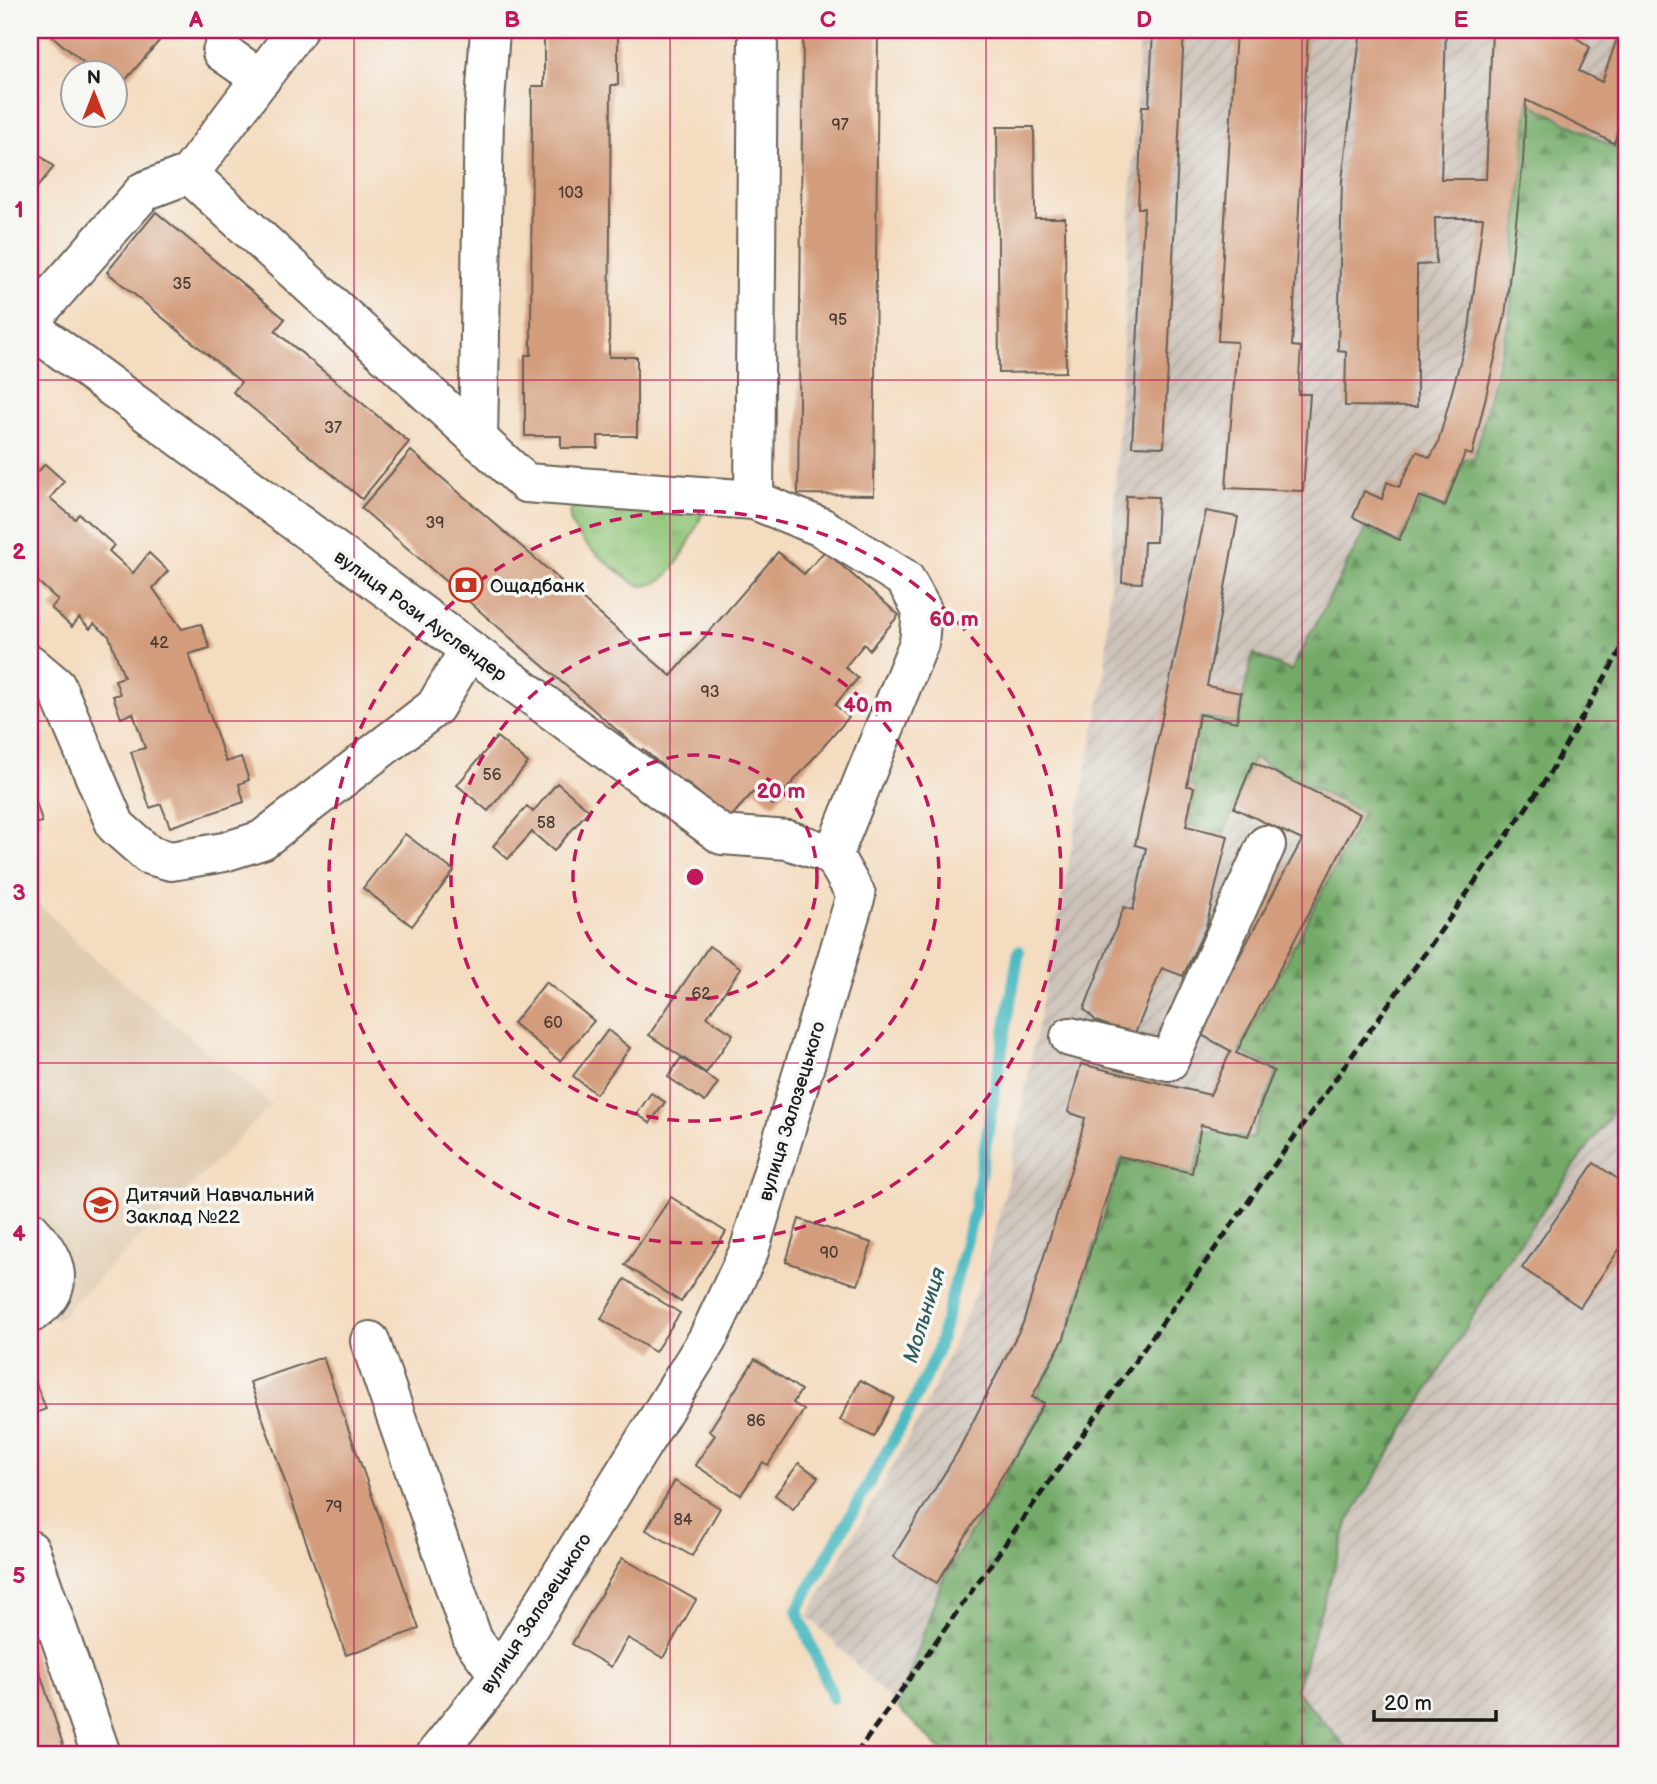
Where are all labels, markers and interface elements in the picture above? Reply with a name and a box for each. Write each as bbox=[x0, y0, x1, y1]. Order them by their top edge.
text: A bbox=[188, 6, 204, 34]
text: B bbox=[504, 6, 520, 34]
text: C bbox=[820, 6, 836, 34]
text: D bbox=[1136, 6, 1152, 34]
text: E bbox=[1454, 6, 1469, 34]
north arrow bbox=[60, 60, 130, 130]
text: N bbox=[87, 67, 101, 90]
house number: 97 bbox=[831, 116, 849, 135]
house number: 103 bbox=[558, 184, 584, 203]
text: 1 bbox=[14, 196, 24, 224]
house number: 35 bbox=[172, 275, 192, 294]
house number: 95 bbox=[829, 311, 847, 330]
house number: 37 bbox=[324, 419, 342, 438]
house number: 39 bbox=[425, 514, 445, 533]
text: 2 bbox=[12, 538, 26, 566]
street label: вулиця Рози Ауслендер bbox=[329, 546, 511, 687]
bank icon: Ощадбанк bbox=[447, 566, 485, 604]
place label: Ощадбанк bbox=[490, 575, 585, 598]
text: 60 m bbox=[929, 607, 979, 632]
house number: 42 bbox=[149, 634, 169, 653]
house number: 93 bbox=[700, 683, 720, 702]
text: 40 m bbox=[843, 693, 893, 718]
house number: 56 bbox=[483, 766, 502, 785]
text: 20 m bbox=[757, 779, 805, 804]
house number: 58 bbox=[537, 814, 555, 833]
centre of rings bbox=[683, 865, 707, 889]
text: 3 bbox=[12, 879, 26, 907]
house number: 62 bbox=[691, 985, 711, 1004]
house number: 60 bbox=[543, 1014, 563, 1033]
street label: вулиця Залозецького bbox=[754, 1019, 831, 1204]
place label: Дитячий Навчальний Заклад №22 bbox=[126, 1184, 315, 1229]
school or university icon: Дитячий Навчальний Заклад №22 bbox=[82, 1186, 120, 1224]
text: 4 bbox=[12, 1220, 26, 1248]
house number: 90 bbox=[820, 1244, 838, 1263]
water label: Мольниця bbox=[898, 1264, 951, 1366]
house number: 86 bbox=[746, 1412, 766, 1431]
house number: 79 bbox=[325, 1498, 343, 1517]
house number: 84 bbox=[673, 1511, 693, 1530]
street label: вулиця Залозецького bbox=[476, 1529, 597, 1698]
text: 5 bbox=[12, 1562, 26, 1590]
scale bar bbox=[1374, 1679, 1496, 1723]
text: 20 m bbox=[1384, 1691, 1432, 1716]

